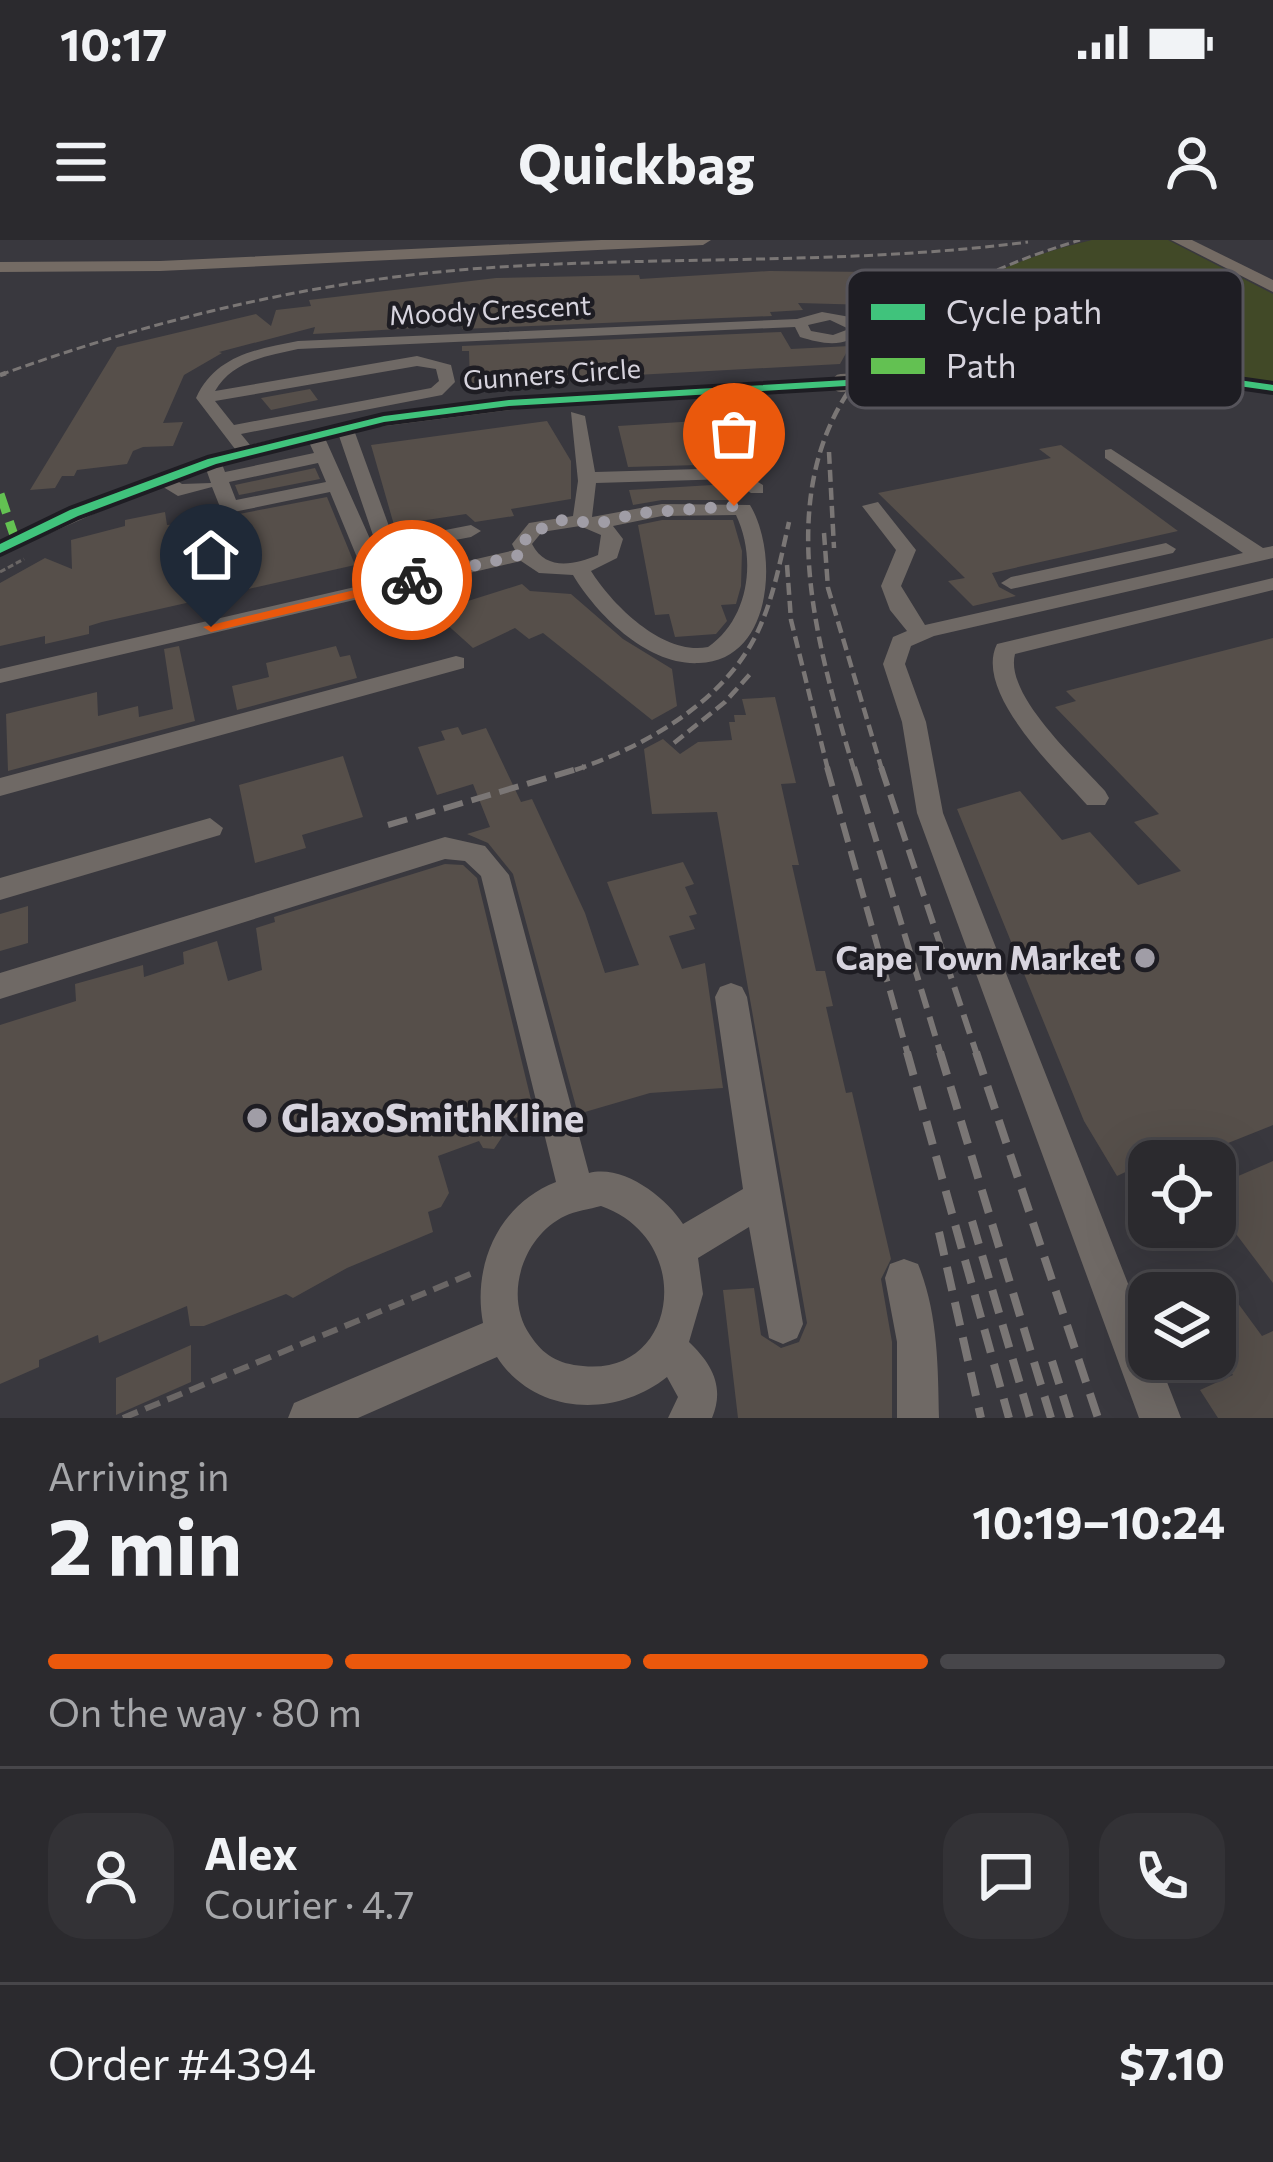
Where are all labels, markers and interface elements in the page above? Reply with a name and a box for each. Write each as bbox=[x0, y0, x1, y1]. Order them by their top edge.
text: 10:17 bbox=[60, 15, 167, 70]
icon: menu bbox=[48, 129, 114, 195]
text: Quickbag bbox=[518, 129, 755, 195]
icon: person bbox=[1159, 129, 1225, 195]
legend bbox=[847, 270, 1243, 408]
street label: Moody Crescent bbox=[388, 288, 592, 331]
text: Cycle path bbox=[946, 290, 1102, 331]
text: Path bbox=[946, 344, 1016, 385]
street label: Gunners Circle bbox=[462, 351, 642, 396]
pin bbox=[683, 383, 785, 506]
icon: bag bbox=[701, 401, 767, 467]
pin bbox=[160, 504, 262, 627]
courier bbox=[352, 520, 472, 640]
icon: home bbox=[178, 522, 244, 588]
icon: bike bbox=[379, 547, 445, 613]
place label: Cape Town Market bbox=[835, 936, 1121, 977]
marker: Cape Town Market bbox=[1132, 945, 1158, 971]
place label: GlaxoSmithKline bbox=[281, 1092, 584, 1140]
marker: GlaxoSmithKline bbox=[244, 1105, 270, 1131]
map controls bbox=[1128, 1140, 1236, 1380]
button: locate bbox=[1128, 1140, 1236, 1248]
button: layers bbox=[1128, 1272, 1236, 1380]
text: Arriving in bbox=[48, 1451, 229, 1499]
text: 10:19–10:24 bbox=[972, 1493, 1225, 1548]
text: 2 min bbox=[48, 1496, 242, 1591]
text: On the way · 80 m bbox=[48, 1687, 362, 1735]
button: person bbox=[48, 1813, 174, 1939]
button: chat bbox=[943, 1813, 1069, 1939]
button: phone bbox=[1099, 1813, 1225, 1939]
text: Alex bbox=[204, 1824, 298, 1879]
text: Courier · 4.7 bbox=[204, 1879, 414, 1927]
text: Order #4394 bbox=[48, 2034, 316, 2089]
text: $7.10 bbox=[1119, 2034, 1225, 2089]

